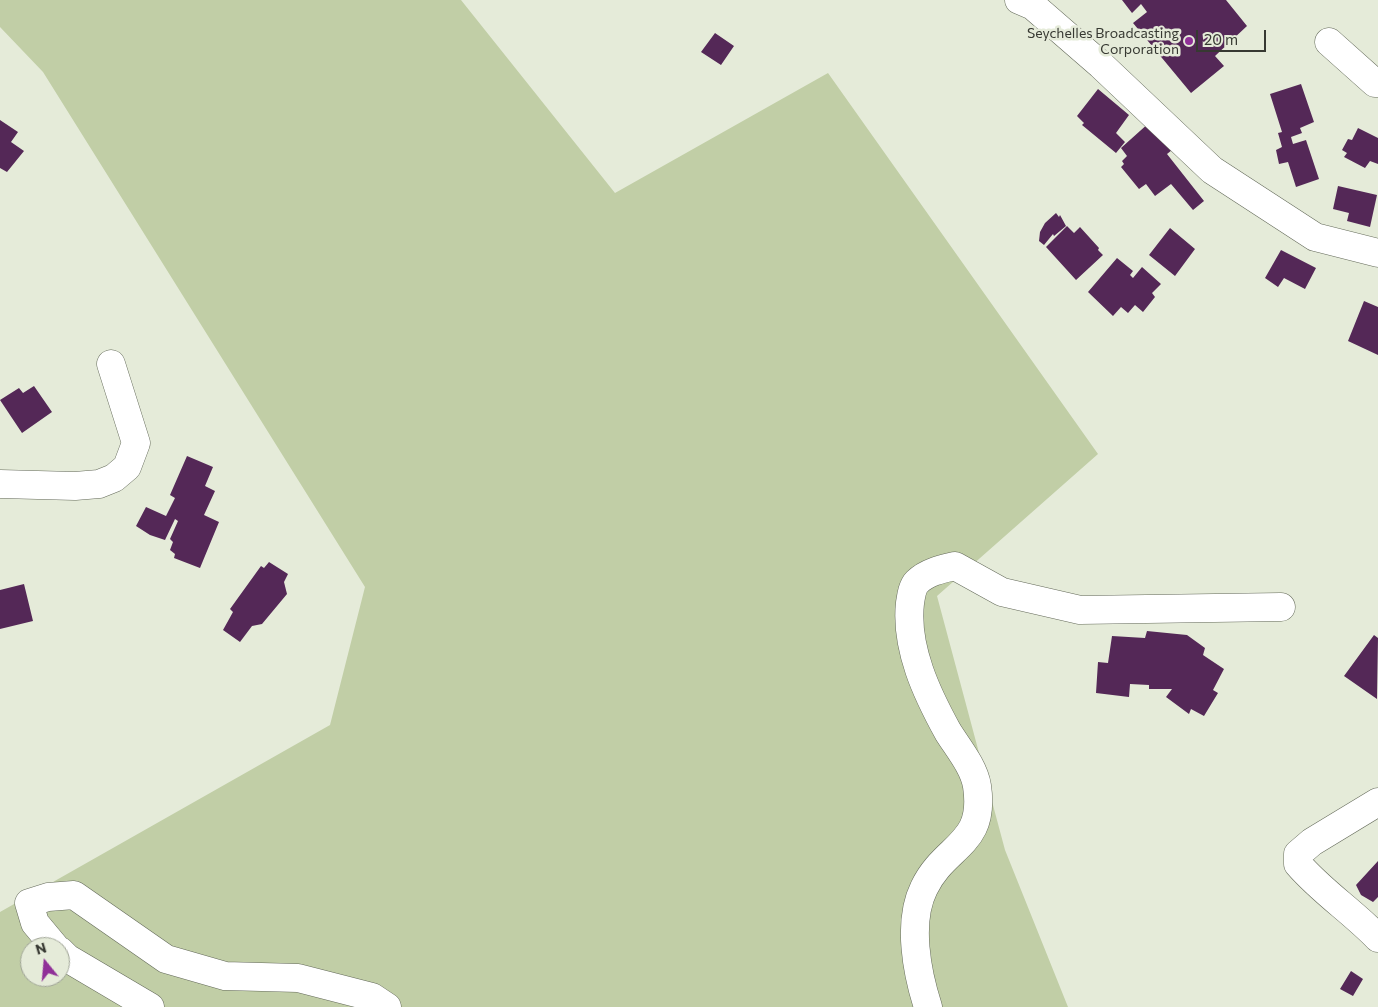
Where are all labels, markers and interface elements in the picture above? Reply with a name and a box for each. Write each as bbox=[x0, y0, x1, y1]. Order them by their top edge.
scale bar bbox=[1198, 20, 1268, 52]
place label: Seychelles Broadcasting Corporation bbox=[1027, 25, 1179, 58]
text: 20 m bbox=[1204, 30, 1238, 48]
marker: Seychelles Broadcasting Corporation bbox=[1183, 35, 1195, 47]
north arrow bbox=[20, 937, 70, 987]
text: N bbox=[33, 938, 48, 958]

